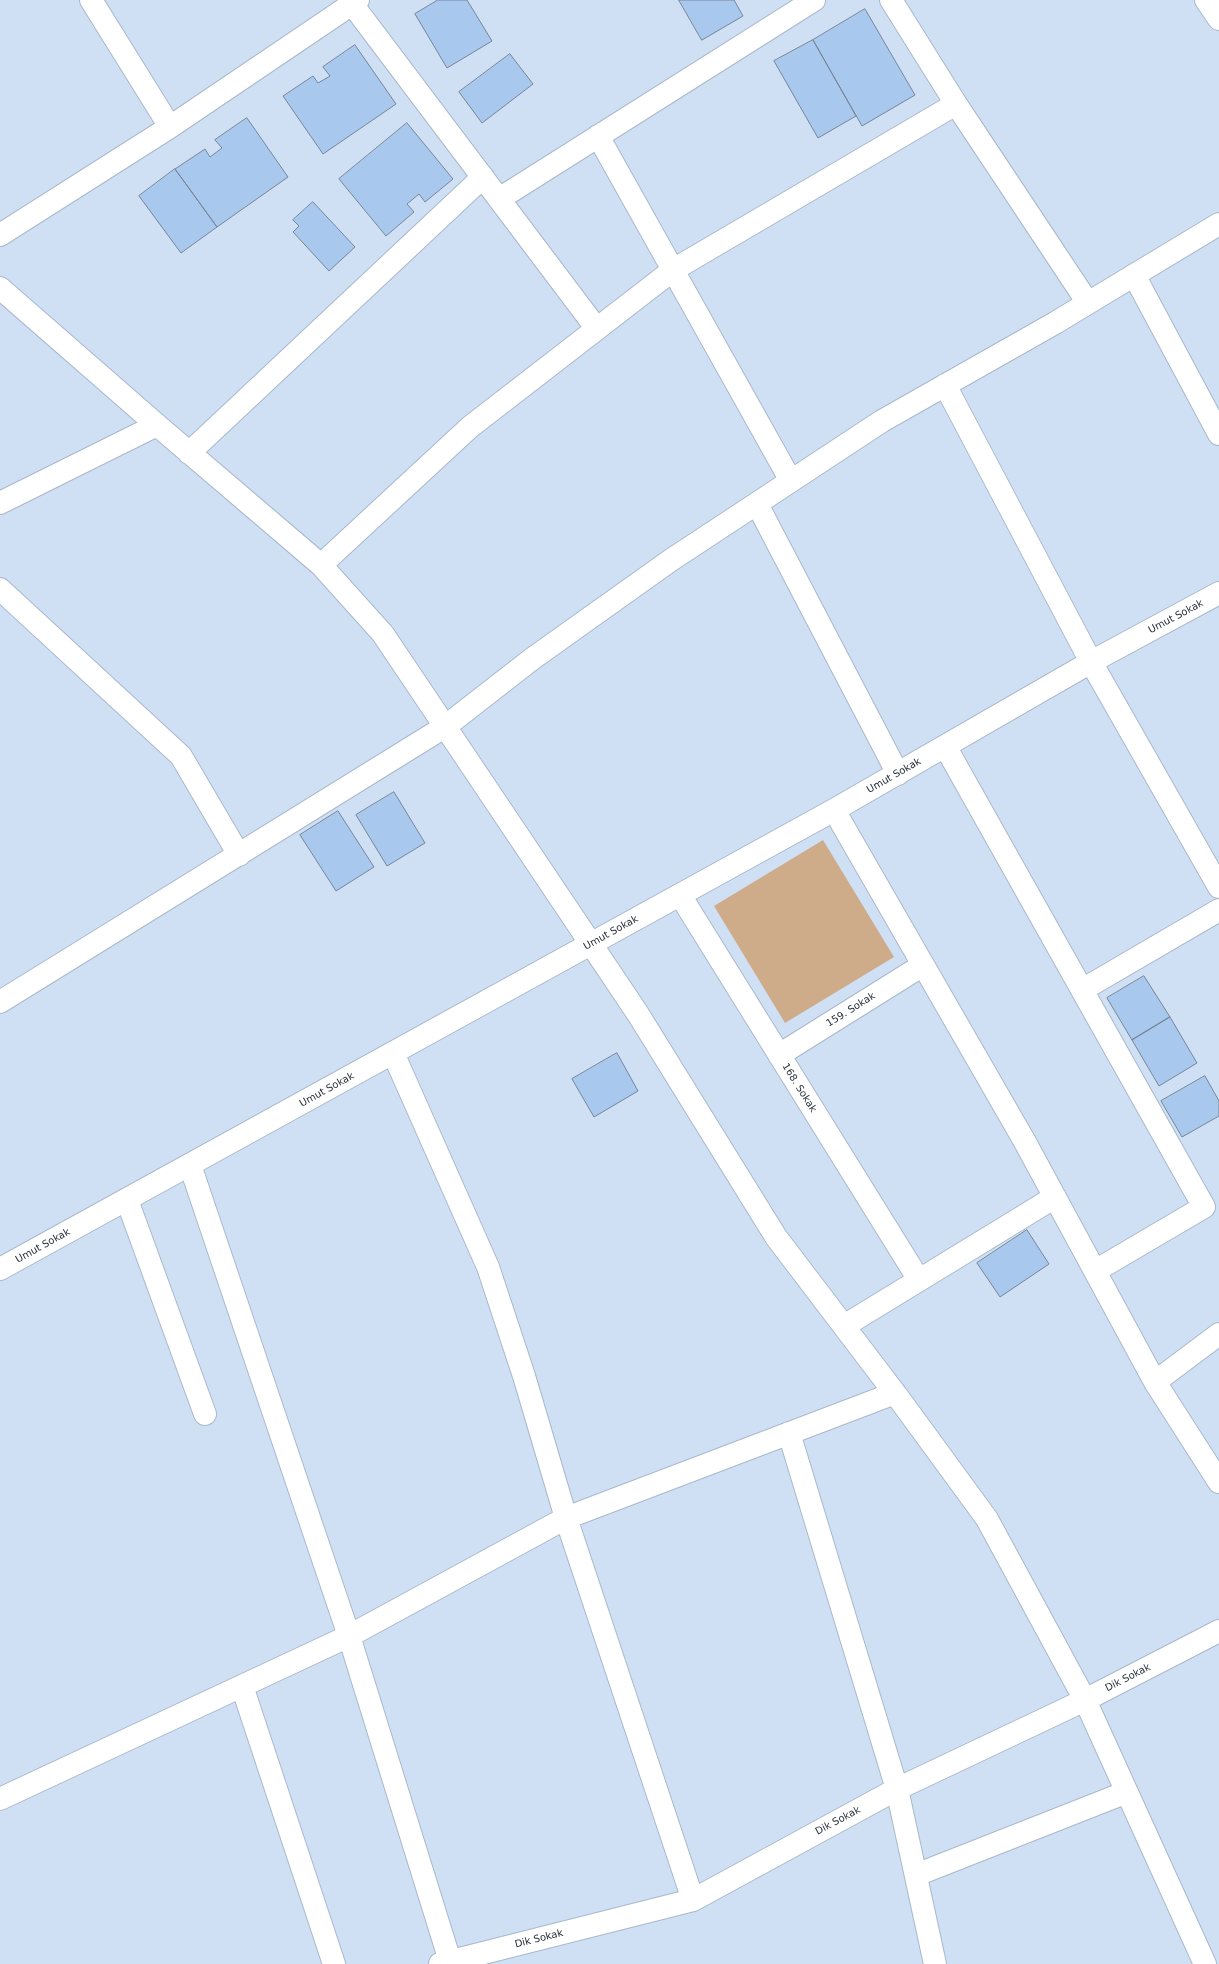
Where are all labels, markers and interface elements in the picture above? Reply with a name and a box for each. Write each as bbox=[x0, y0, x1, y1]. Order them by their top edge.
street label: Umut Sokak bbox=[1146, 598, 1206, 636]
street label: Umut Sokak bbox=[865, 756, 923, 796]
street label: Umut Sokak bbox=[582, 913, 640, 953]
street label: 159. Sokak bbox=[824, 990, 878, 1030]
street label: 168. Sokak bbox=[779, 1061, 819, 1115]
street label: Umut Sokak bbox=[298, 1070, 356, 1110]
street label: Umut Sokak bbox=[14, 1226, 72, 1266]
street label: Dik Sokak bbox=[1103, 1661, 1153, 1695]
street label: Dik Sokak bbox=[813, 1804, 863, 1838]
street label: Dik Sokak bbox=[514, 1927, 564, 1951]

